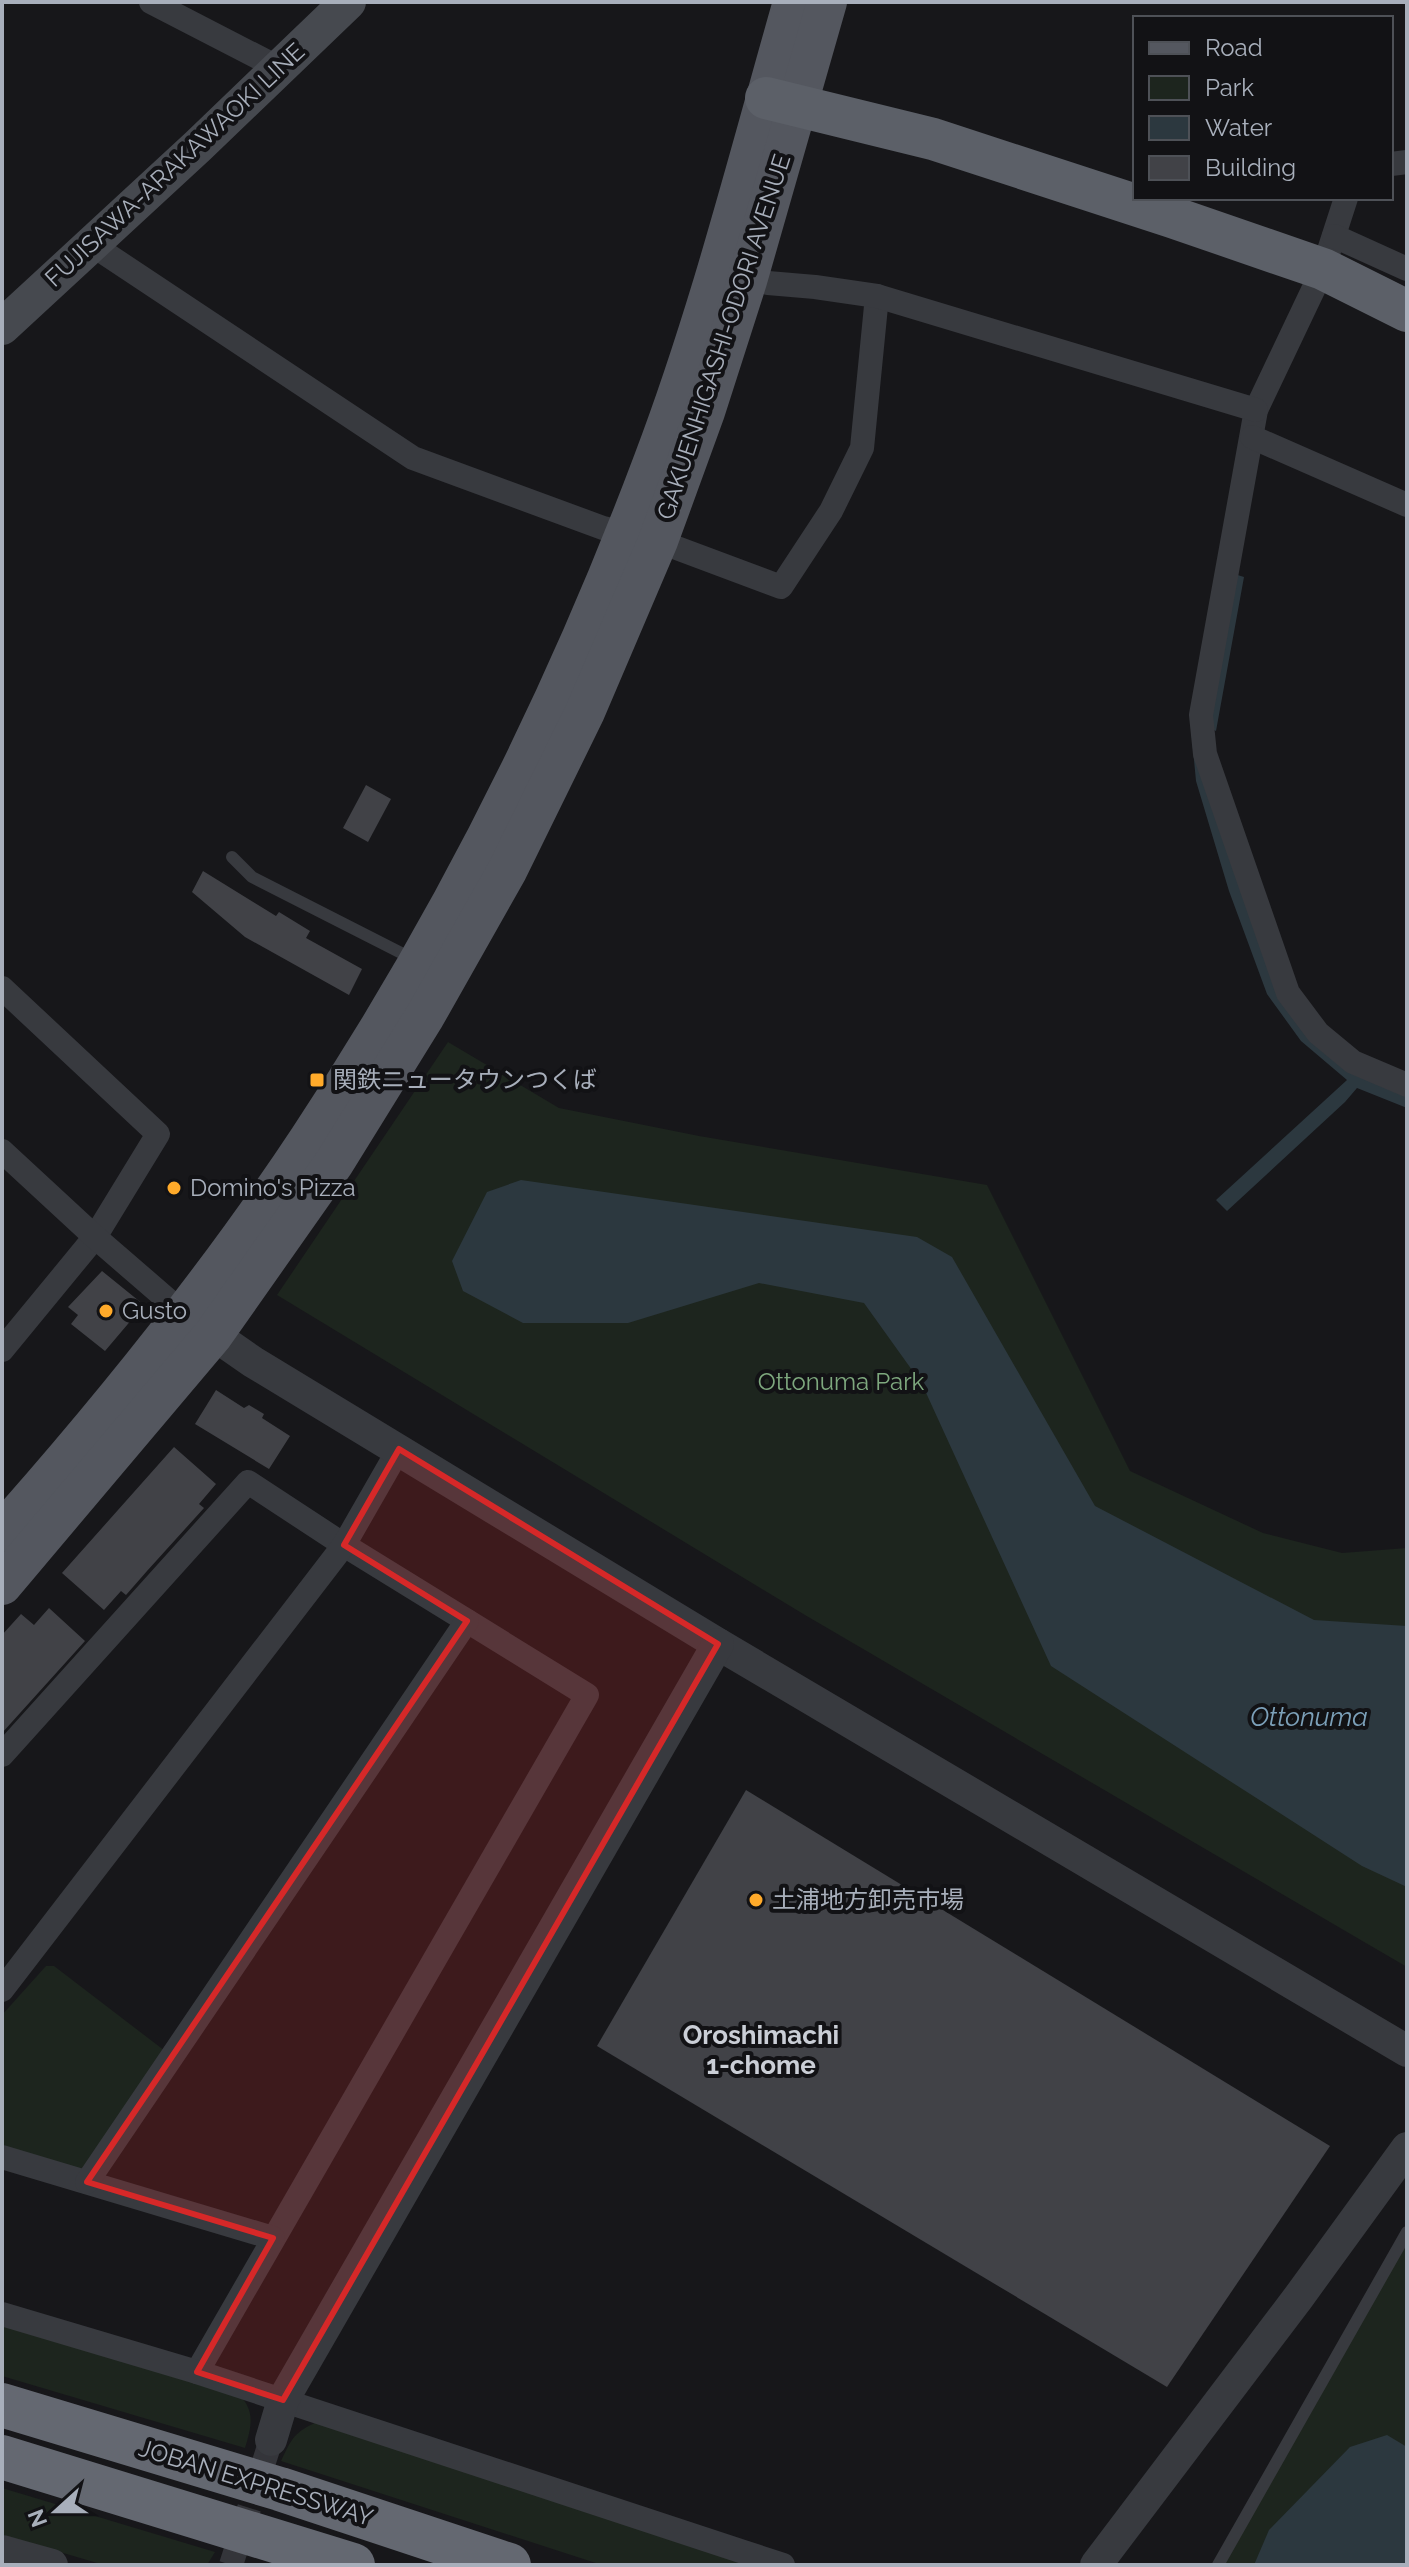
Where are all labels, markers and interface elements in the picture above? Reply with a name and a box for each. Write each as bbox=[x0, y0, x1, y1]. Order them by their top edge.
legend bbox=[1133, 16, 1393, 200]
text: Road bbox=[1205, 33, 1263, 62]
street label: FUJISAWA-ARAKAWAOKI LINE bbox=[39, 37, 310, 293]
text: Park bbox=[1205, 73, 1254, 102]
text: Water bbox=[1205, 113, 1273, 142]
street label: GAKUENHIGASHI-ODORI AVENUE bbox=[651, 150, 796, 523]
text: Building bbox=[1205, 153, 1296, 182]
place label: 関鉄ニュータウンつくば bbox=[333, 1065, 597, 1094]
marker: 関鉄ニュータウンつくば bbox=[308, 1071, 326, 1089]
place label: Domino's Pizza bbox=[190, 1173, 356, 1202]
marker: Domino's Pizza bbox=[165, 1179, 183, 1197]
place label: Gusto bbox=[122, 1296, 187, 1325]
marker: Gusto bbox=[97, 1302, 115, 1320]
park label: Ottonuma Park bbox=[758, 1367, 925, 1396]
water label: Ottonuma bbox=[1250, 1702, 1368, 1732]
place label: 土浦地方卸売市場 bbox=[772, 1885, 964, 1914]
marker: 土浦地方卸売市場 bbox=[747, 1891, 765, 1909]
district label: Oroshimachi 1-chome bbox=[683, 2020, 839, 2080]
street label: JOBAN EXPRESSWAY bbox=[136, 2433, 377, 2532]
north arrow bbox=[16, 2471, 96, 2551]
text: N bbox=[22, 2506, 52, 2531]

